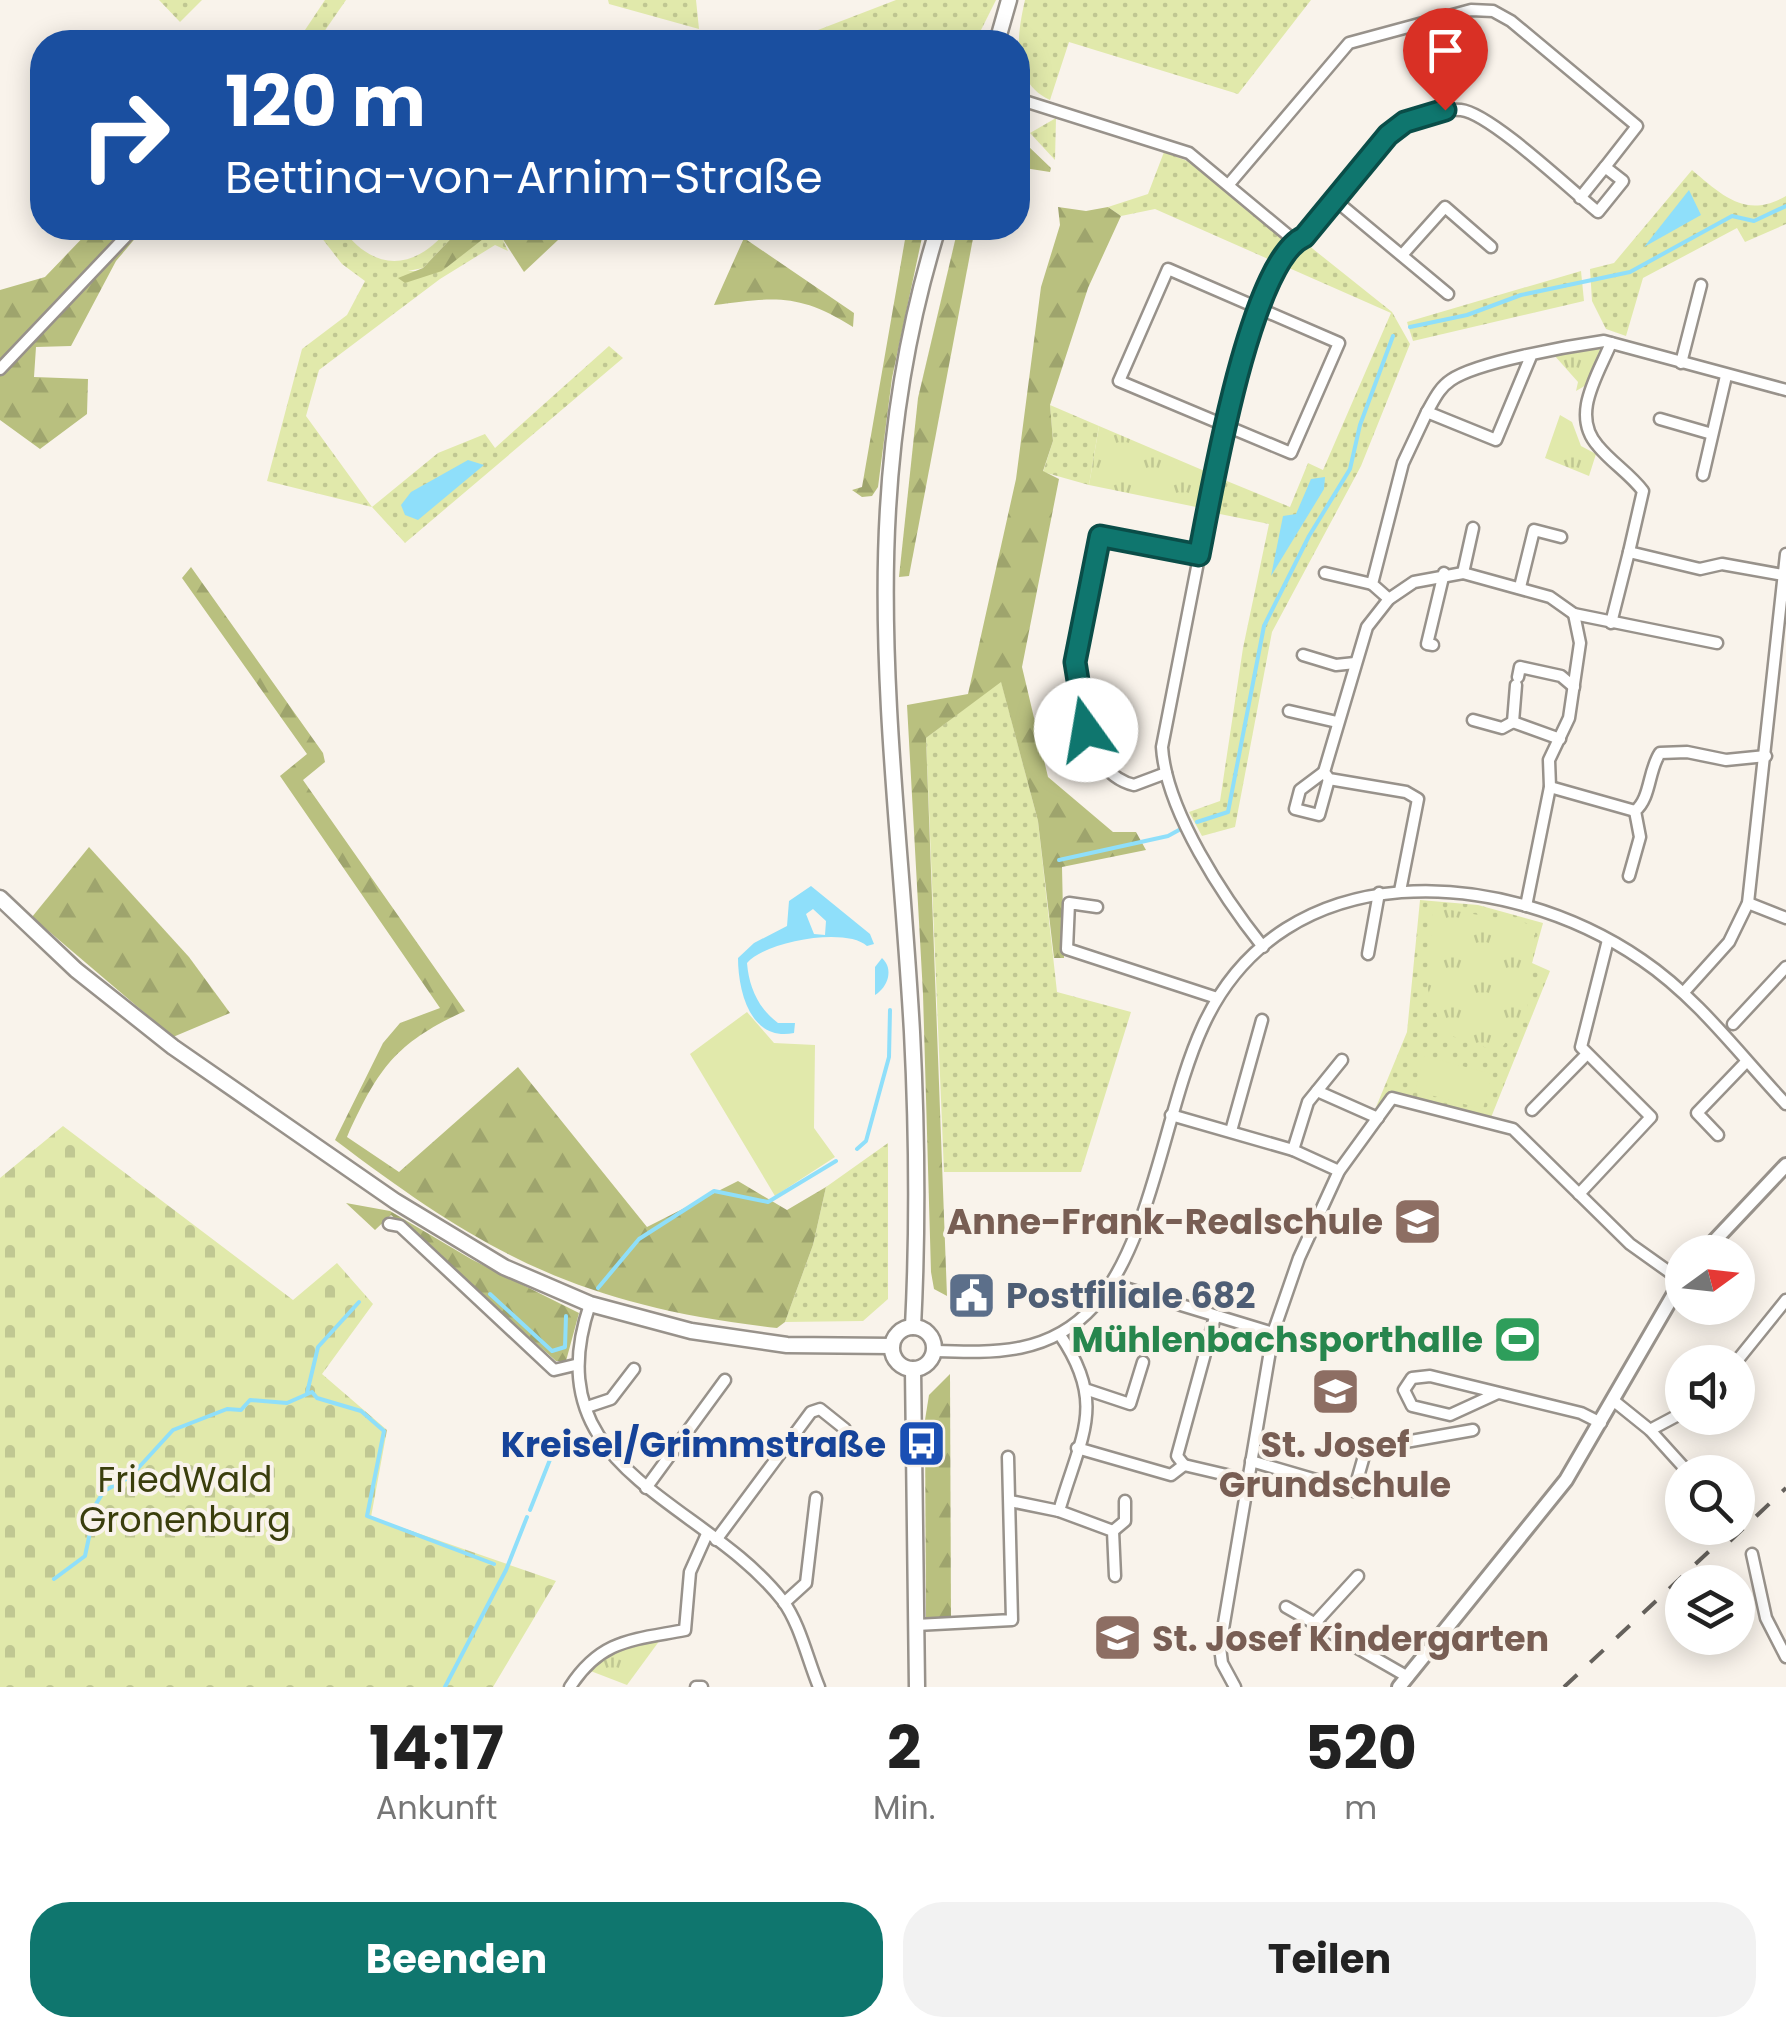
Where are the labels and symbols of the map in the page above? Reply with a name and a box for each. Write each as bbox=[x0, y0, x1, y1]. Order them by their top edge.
pin bbox=[1403, 8, 1488, 111]
position arrow bbox=[1034, 678, 1138, 782]
school or university icon: Anne-Frank-Realschule bbox=[1392, 1195, 1444, 1247]
place label: Anne-Frank-Realschule bbox=[947, 1197, 1383, 1246]
north arrow bbox=[1665, 1235, 1755, 1325]
public building icon: Postfiliale 682 bbox=[945, 1269, 997, 1321]
place label: Postfiliale 682 bbox=[1006, 1271, 1255, 1320]
sports icon: Mühlenbachsporthalle bbox=[1492, 1313, 1544, 1365]
place label: Mühlenbachsporthalle bbox=[1072, 1315, 1483, 1364]
school or university icon: St. Josef Grundschule bbox=[1309, 1366, 1361, 1418]
bus stop icon: Kreisel/Grimmstraße bbox=[895, 1418, 947, 1470]
place label: Kreisel/Grimmstraße bbox=[501, 1420, 886, 1469]
place label: St. Josef Grundschule bbox=[1219, 1420, 1451, 1509]
park label: FriedWald Gronenburg bbox=[79, 1455, 291, 1544]
school or university icon: St. Josef Kindergarten bbox=[1091, 1612, 1143, 1664]
place label: St. Josef Kindergarten bbox=[1152, 1614, 1549, 1663]

